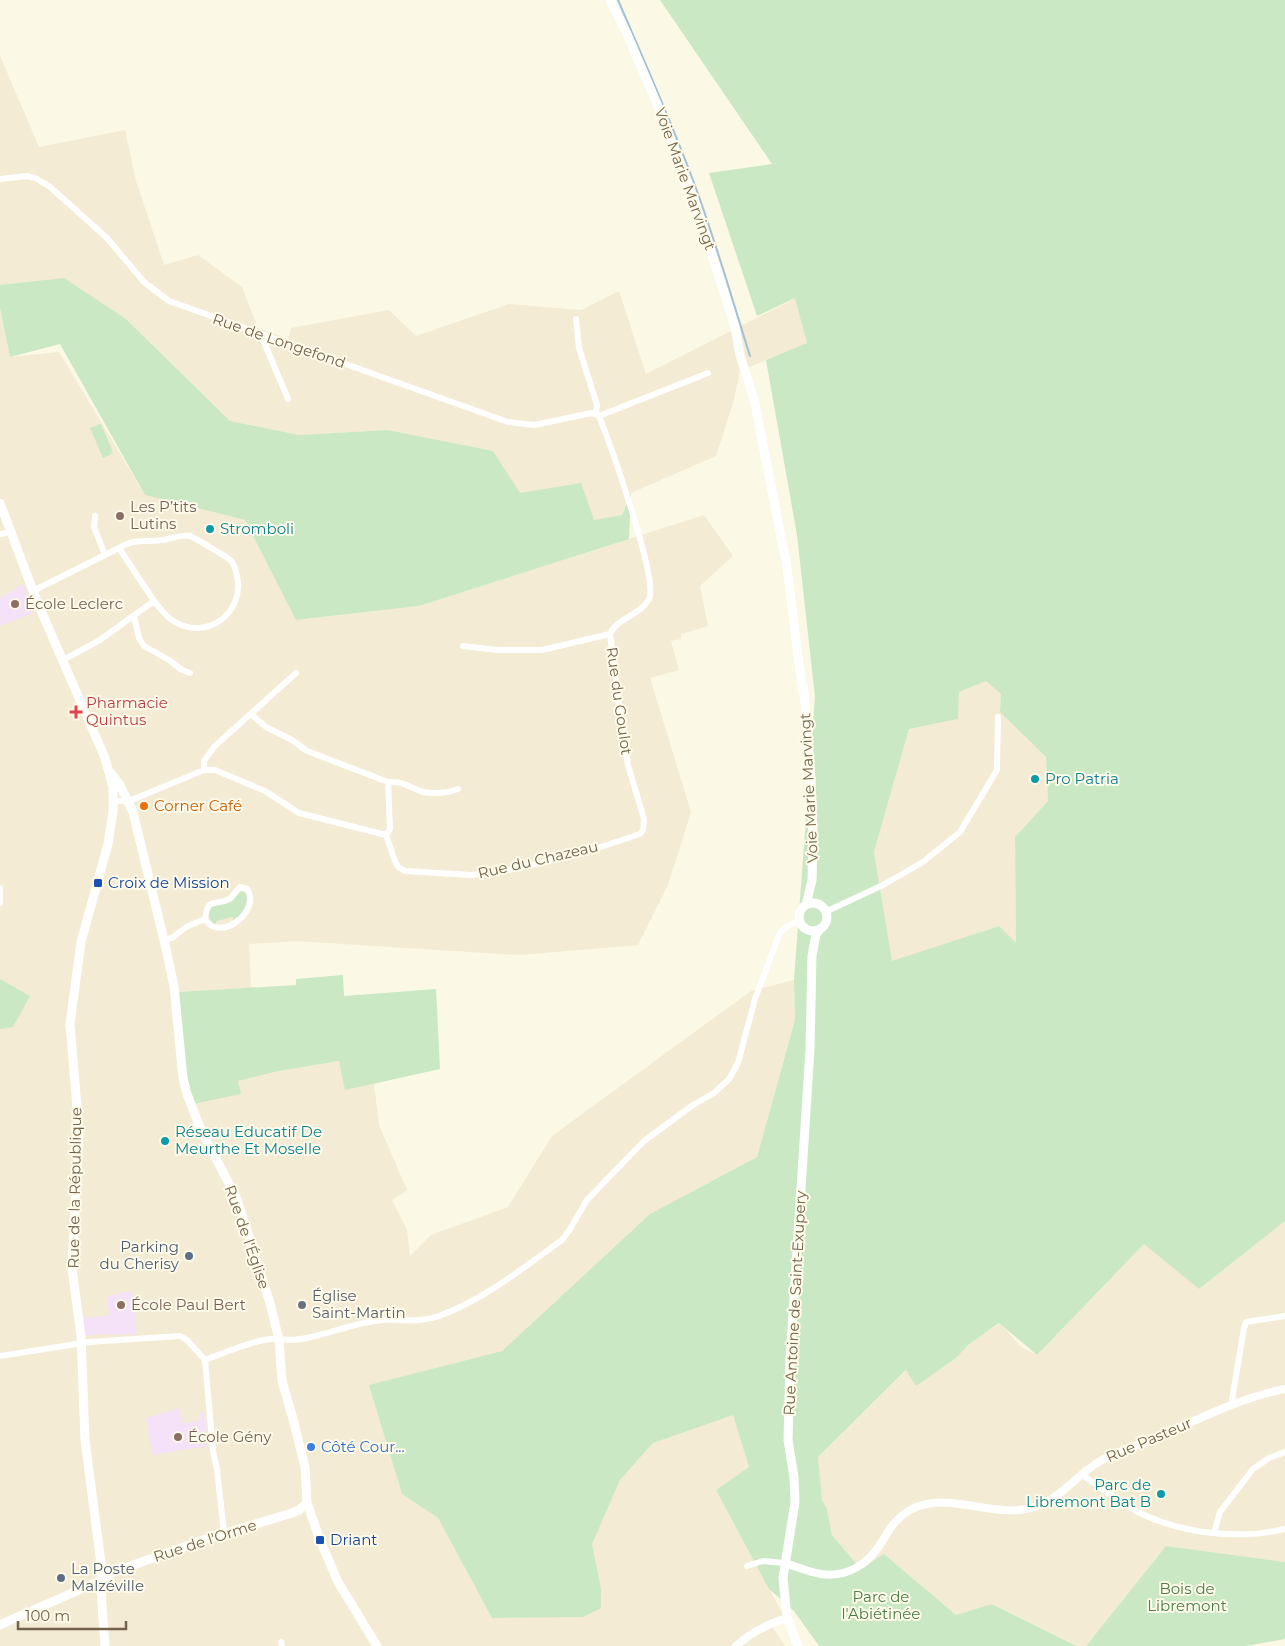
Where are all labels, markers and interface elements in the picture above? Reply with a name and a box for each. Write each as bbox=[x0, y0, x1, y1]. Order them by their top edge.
street label: Voie Marie Marvingt bbox=[651, 105, 720, 253]
street label: Rue de Longefond bbox=[210, 309, 348, 372]
place label: Les P’tits Lutins bbox=[130, 497, 197, 533]
marker: Les P’tits Lutins bbox=[114, 510, 126, 522]
place label: Stromboli bbox=[220, 519, 294, 538]
marker: Stromboli bbox=[204, 523, 216, 535]
place label: École Leclerc bbox=[25, 594, 123, 613]
marker: École Leclerc bbox=[9, 598, 21, 610]
street label: Rue du Goulot bbox=[603, 646, 636, 756]
place label: Pharmacie Quintus bbox=[86, 693, 168, 729]
marker: Pharmacie Quintus bbox=[70, 706, 82, 718]
street label: Voie Marie Marvingt bbox=[795, 712, 822, 864]
place label: Pro Patria bbox=[1045, 769, 1119, 788]
marker: Pro Patria bbox=[1029, 773, 1041, 785]
place label: Corner Café bbox=[154, 796, 242, 815]
marker: Corner Café bbox=[138, 800, 150, 812]
street label: Rue du Chazeau bbox=[476, 836, 600, 883]
place label: Croix de Mission bbox=[108, 873, 230, 892]
marker: Croix de Mission bbox=[92, 877, 104, 889]
street label: Rue de la République bbox=[64, 1107, 85, 1269]
place label: Réseau Educatif De Meurthe Et Moselle bbox=[175, 1122, 322, 1158]
marker: Réseau Educatif De Meurthe Et Moselle bbox=[159, 1135, 171, 1147]
street label: Rue de l'Église bbox=[221, 1182, 274, 1291]
street label: Rue Antoine de Saint-Exupery bbox=[779, 1189, 810, 1416]
place label: Parking du Cherisy bbox=[100, 1237, 180, 1273]
marker: Parking du Cherisy bbox=[183, 1250, 195, 1262]
place label: Église Saint-Martin bbox=[312, 1286, 406, 1322]
place label: École Paul Bert bbox=[131, 1295, 246, 1314]
marker: École Paul Bert bbox=[115, 1299, 127, 1311]
marker: Église Saint-Martin bbox=[296, 1299, 308, 1311]
street label: Rue Pasteur bbox=[1103, 1413, 1195, 1466]
place label: École Gény bbox=[188, 1427, 272, 1446]
marker: École Gény bbox=[172, 1431, 184, 1443]
place label: Côté Cour... bbox=[321, 1437, 405, 1456]
marker: Côté Cour... bbox=[305, 1441, 317, 1453]
place label: Parc de Libremont Bat B bbox=[1026, 1475, 1151, 1511]
marker: Parc de Libremont Bat B bbox=[1155, 1488, 1167, 1500]
street label: Rue de l'Orme bbox=[151, 1515, 259, 1566]
place label: Driant bbox=[330, 1530, 377, 1549]
marker: Driant bbox=[314, 1534, 326, 1546]
place label: La Poste Malzéville bbox=[71, 1559, 144, 1595]
marker: La Poste Malzéville bbox=[55, 1572, 67, 1584]
park label: Bois de Libremont bbox=[1147, 1579, 1227, 1615]
park label: Parc de l'Abiétinée bbox=[842, 1587, 920, 1623]
scale bar bbox=[18, 1598, 125, 1630]
text: 100 m bbox=[25, 1606, 70, 1625]

